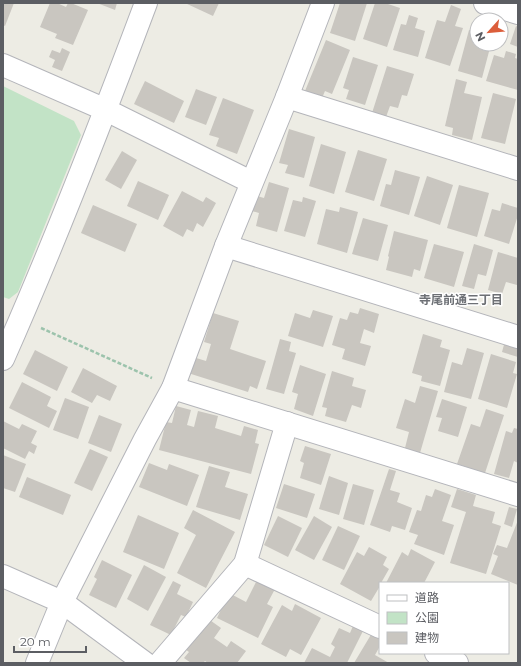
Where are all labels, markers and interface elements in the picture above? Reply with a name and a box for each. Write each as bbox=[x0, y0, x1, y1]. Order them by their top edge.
north arrow bbox=[469, 12, 509, 52]
text: N bbox=[472, 29, 488, 44]
district label: 寺尾前通三丁目 bbox=[419, 292, 503, 307]
legend bbox=[379, 582, 509, 654]
text: 道路 bbox=[415, 590, 439, 605]
text: 公園 bbox=[415, 610, 439, 625]
scale bar bbox=[14, 628, 86, 654]
text: 建物 bbox=[415, 630, 439, 645]
text: 20 m bbox=[20, 634, 51, 649]

